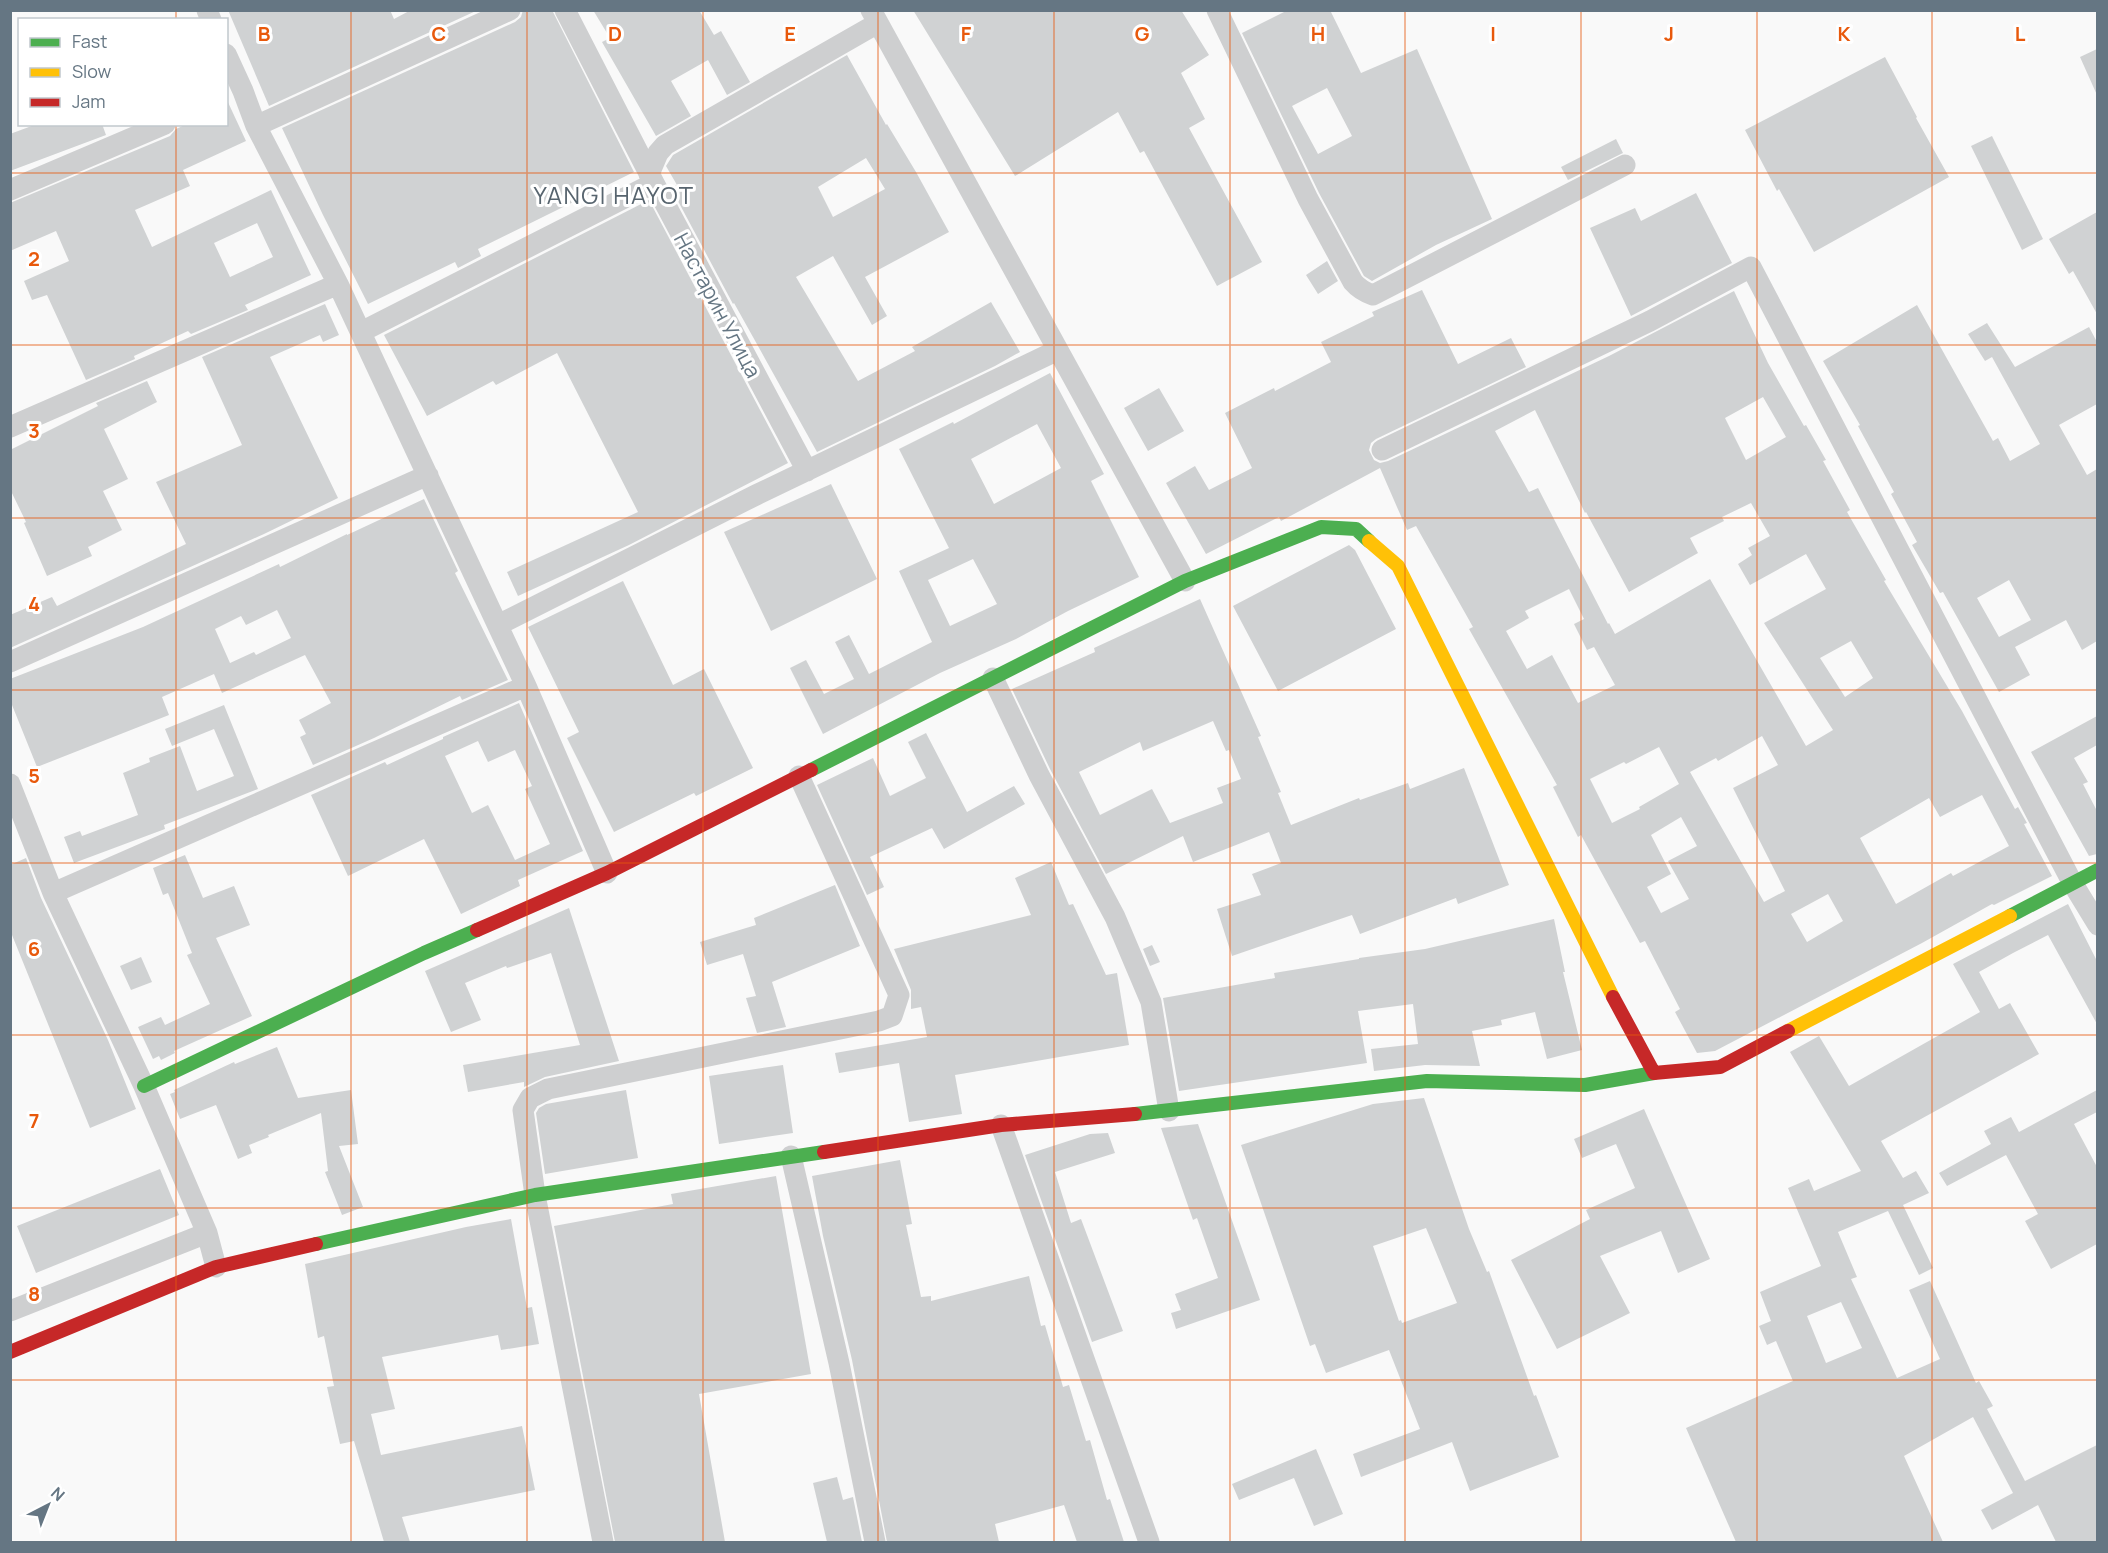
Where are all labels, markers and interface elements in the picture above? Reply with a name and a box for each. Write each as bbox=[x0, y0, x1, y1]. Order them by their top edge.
legend bbox=[18, 18, 228, 126]
text: B bbox=[258, 20, 271, 47]
text: C bbox=[432, 20, 446, 47]
text: D bbox=[608, 20, 622, 47]
text: E bbox=[784, 20, 796, 47]
text: F bbox=[961, 20, 972, 47]
text: G bbox=[1135, 20, 1150, 47]
text: H bbox=[1311, 20, 1325, 47]
text: I bbox=[1490, 20, 1496, 47]
text: J bbox=[1664, 20, 1674, 47]
text: K bbox=[1838, 20, 1851, 47]
text: L bbox=[2015, 20, 2026, 47]
text: Fast bbox=[72, 29, 107, 53]
text: Slow bbox=[72, 59, 112, 83]
text: Jam bbox=[72, 89, 106, 113]
district label: YANGI HAYOT bbox=[534, 178, 694, 211]
street label: Настарин Улица bbox=[668, 228, 768, 382]
text: 2 bbox=[28, 245, 40, 272]
text: 3 bbox=[28, 417, 40, 444]
text: 4 bbox=[28, 590, 40, 617]
text: 5 bbox=[28, 762, 40, 789]
text: 6 bbox=[28, 935, 40, 962]
text: 7 bbox=[29, 1107, 39, 1134]
text: 8 bbox=[28, 1280, 40, 1307]
north arrow bbox=[18, 1475, 78, 1535]
text: N bbox=[46, 1482, 70, 1506]

